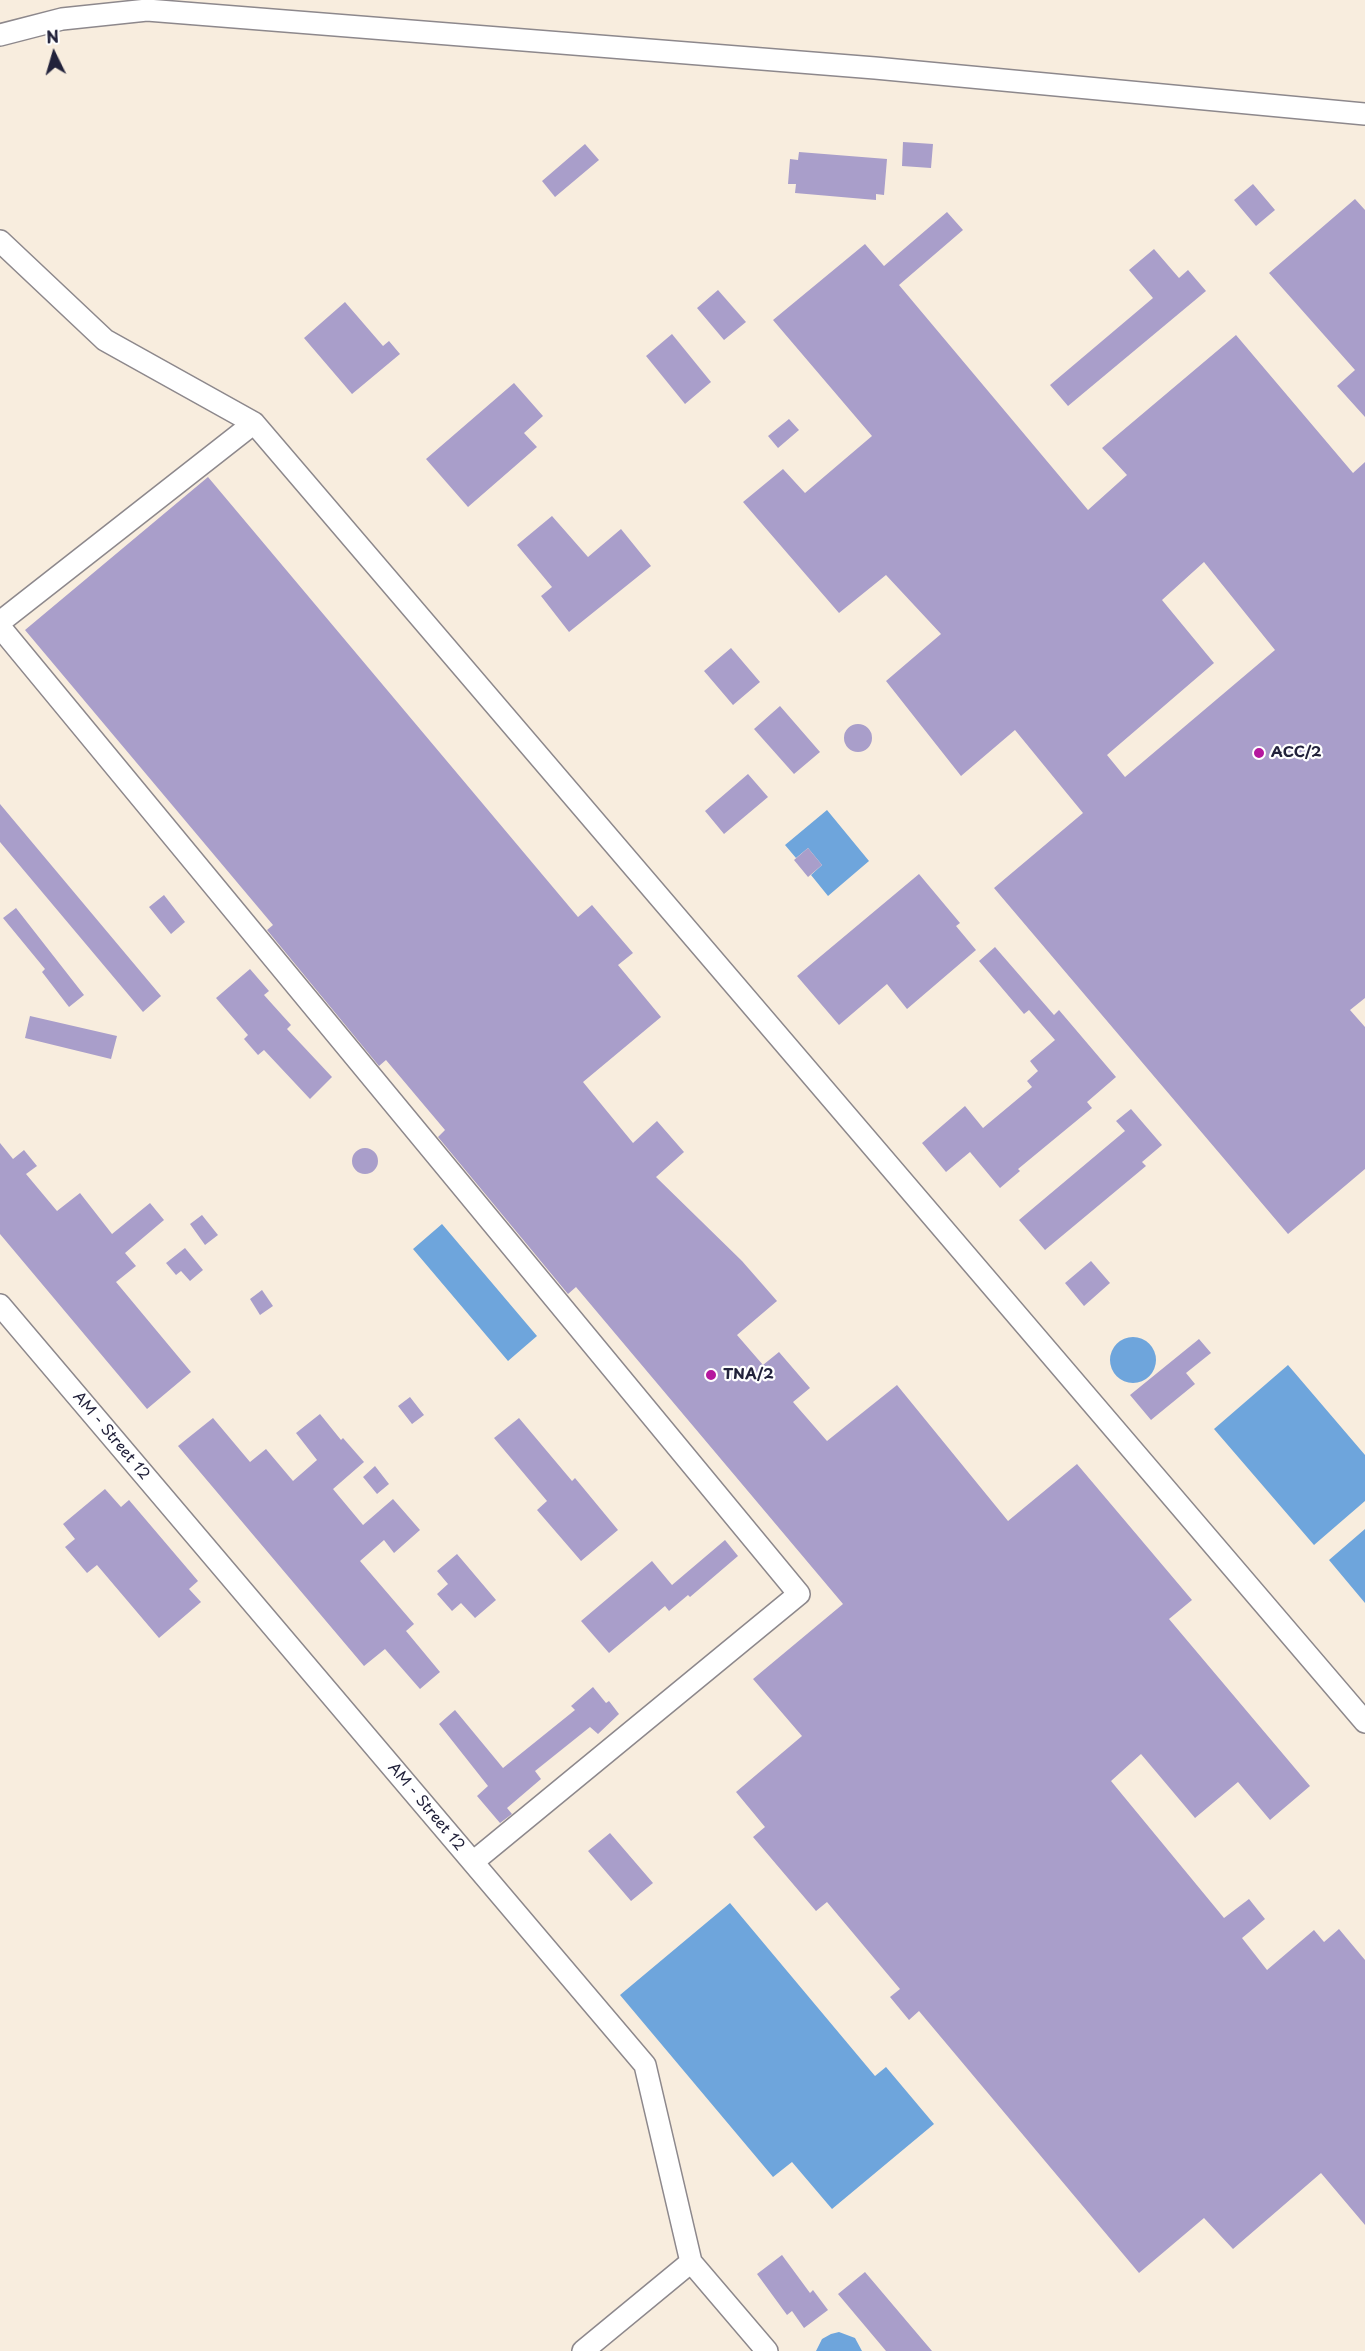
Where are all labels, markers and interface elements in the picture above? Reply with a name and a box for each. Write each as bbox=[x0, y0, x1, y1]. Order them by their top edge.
north arrow bbox=[24, 24, 84, 84]
text: N bbox=[45, 24, 60, 49]
place label: ACC/2 bbox=[1271, 744, 1322, 762]
marker: ACC/2 bbox=[1252, 746, 1266, 760]
place label: TNA/2 bbox=[723, 1366, 774, 1384]
marker: TNA/2 bbox=[704, 1368, 718, 1382]
street label: AM - Street 12 bbox=[69, 1388, 153, 1484]
street label: AM - Street 12 bbox=[384, 1759, 468, 1855]

